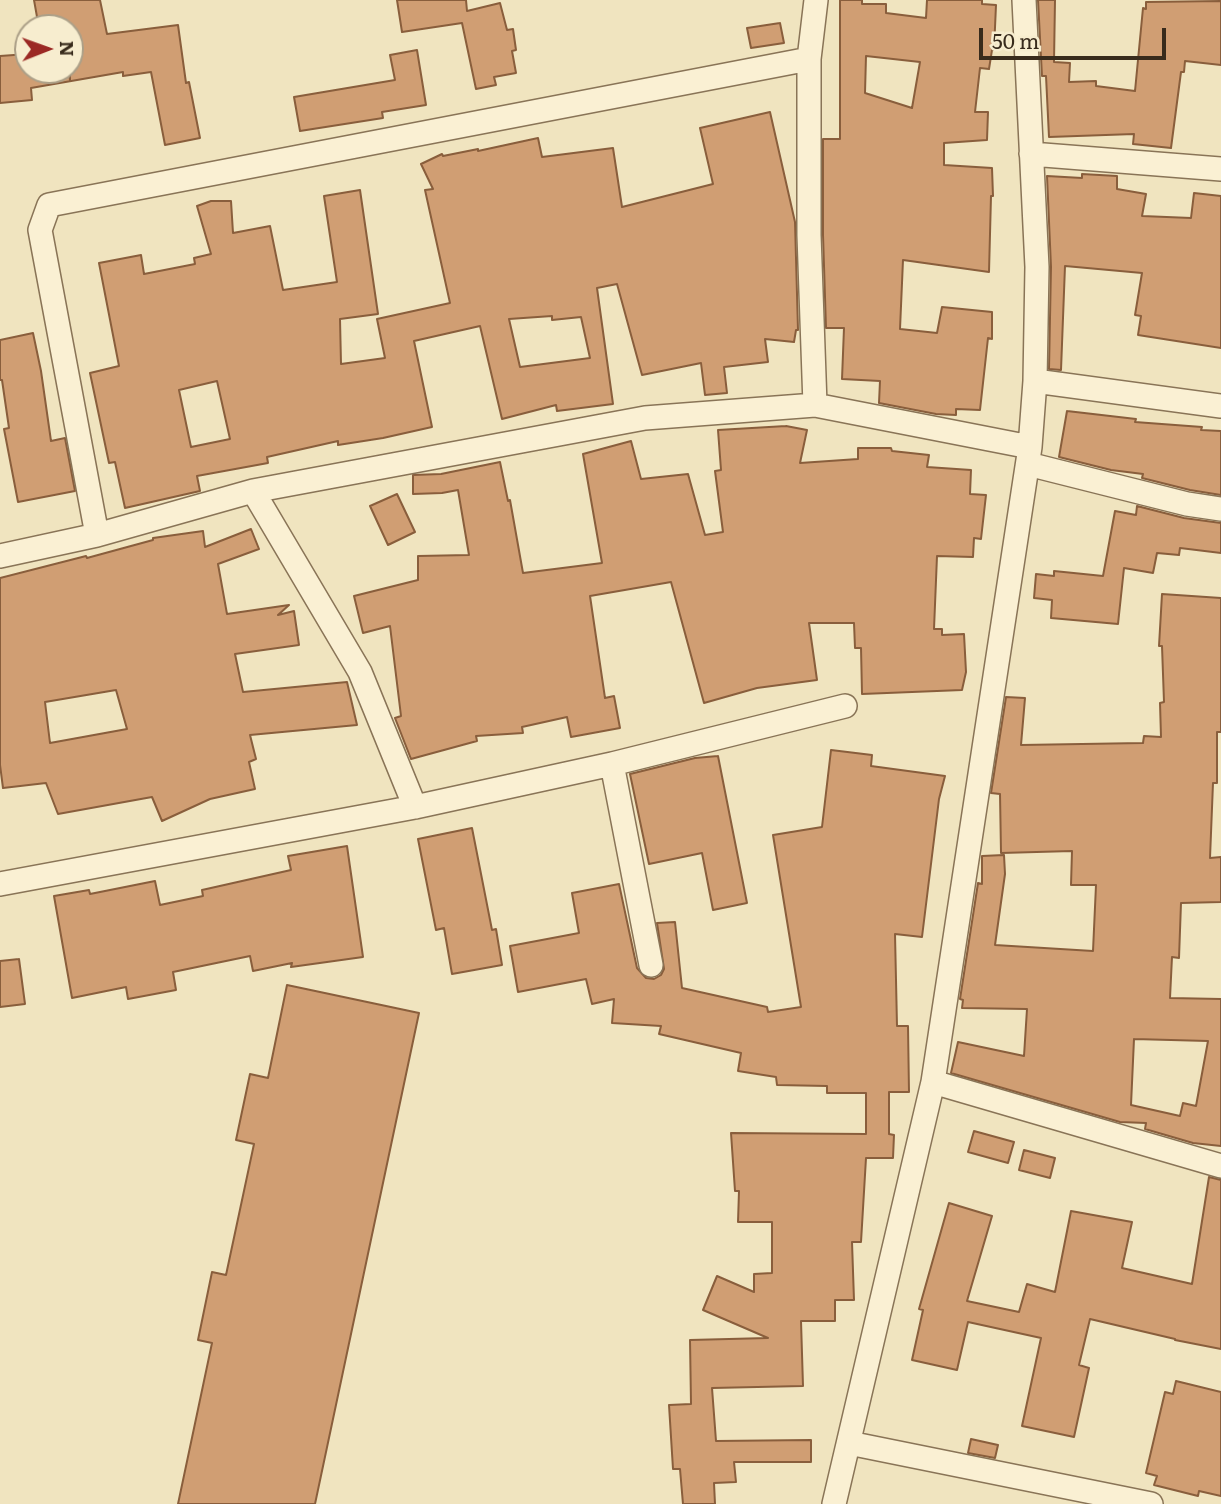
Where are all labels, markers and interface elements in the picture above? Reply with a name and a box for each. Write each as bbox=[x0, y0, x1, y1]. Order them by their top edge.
north arrow bbox=[14, 14, 84, 84]
scale bar bbox=[983, 14, 1170, 58]
text: 50 m bbox=[992, 24, 1039, 55]
text: N bbox=[54, 40, 82, 57]

